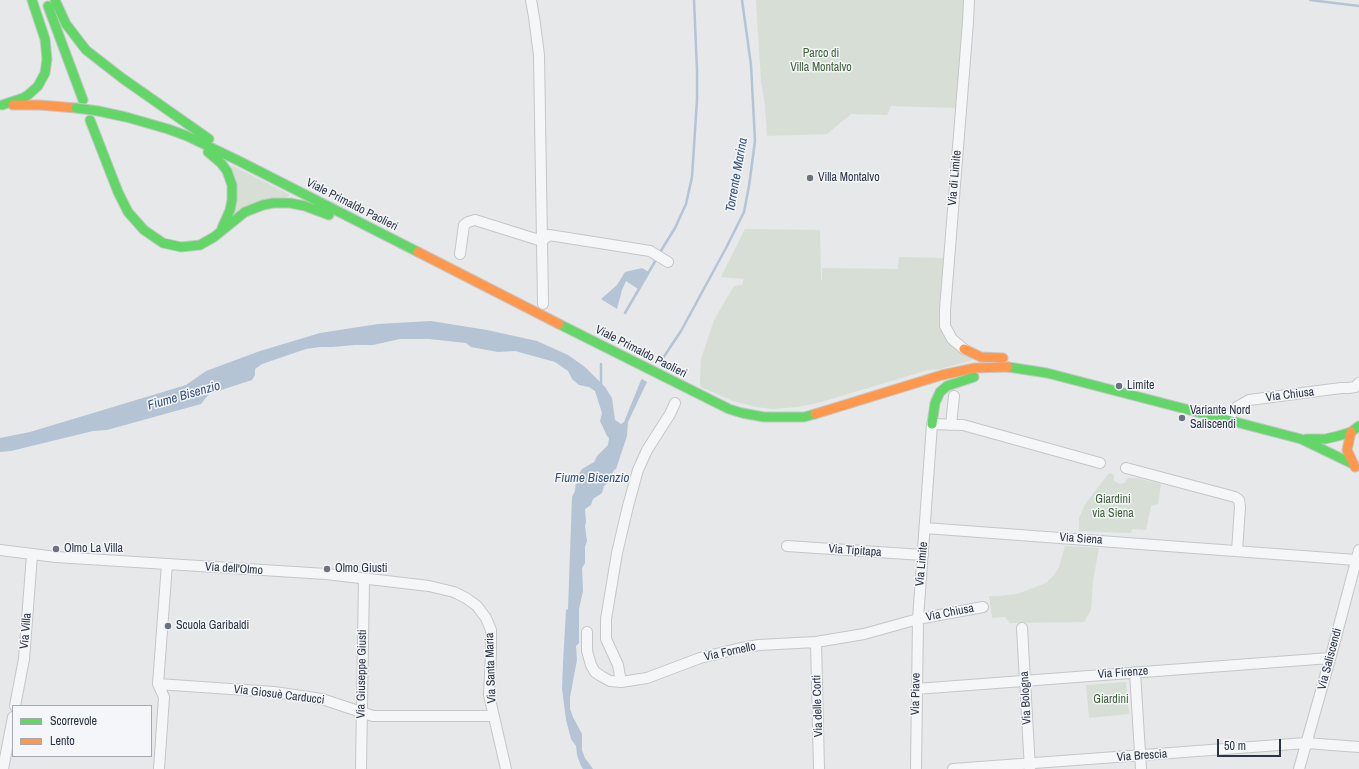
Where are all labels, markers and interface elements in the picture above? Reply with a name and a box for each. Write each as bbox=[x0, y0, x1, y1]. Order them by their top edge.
park label: Parco di Villa Montalvo bbox=[790, 47, 852, 75]
water label: Torrente Marina bbox=[723, 137, 751, 213]
street label: Via di Limite bbox=[945, 150, 965, 206]
place label: Villa Montalvo bbox=[818, 171, 880, 185]
marker: Villa Montalvo bbox=[805, 173, 815, 183]
street label: Viale Primaldo Paolieri bbox=[304, 176, 400, 234]
street label: Viale Primaldo Paolieri bbox=[593, 323, 689, 381]
water label: Fiume Bisenzio bbox=[146, 378, 222, 414]
place label: Limite bbox=[1127, 379, 1154, 393]
marker: Limite bbox=[1114, 381, 1124, 391]
street label: Via Chiusa bbox=[1265, 385, 1315, 405]
place label: Variante Nord Saliscendi bbox=[1190, 404, 1251, 432]
marker: Variante Nord Saliscendi bbox=[1177, 413, 1187, 423]
water label: Fiume Bisenzio bbox=[555, 471, 629, 487]
park label: Giardini via Siena bbox=[1092, 493, 1134, 521]
street label: Via Siena bbox=[1059, 530, 1103, 548]
street label: Via Limite bbox=[913, 541, 931, 587]
place label: Olmo La Villa bbox=[64, 542, 123, 556]
street label: Via Tipitapa bbox=[828, 542, 882, 560]
marker: Olmo La Villa bbox=[51, 544, 61, 554]
street label: Via dell'Olmo bbox=[205, 560, 263, 578]
place label: Olmo Giusti bbox=[335, 562, 387, 576]
marker: Olmo Giusti bbox=[322, 564, 332, 574]
street label: Via Chiusa bbox=[925, 601, 975, 625]
street label: Via Villa bbox=[17, 612, 35, 650]
place label: Scuola Garibaldi bbox=[176, 619, 249, 633]
marker: Scuola Garibaldi bbox=[163, 621, 173, 631]
street label: Via Saliscendi bbox=[1315, 627, 1345, 691]
street label: Via Giuseppe Giusti bbox=[354, 629, 370, 719]
street label: Via Santa Maria bbox=[483, 632, 499, 704]
street label: Via Fornello bbox=[703, 640, 757, 664]
street label: Via Firenze bbox=[1097, 664, 1149, 682]
street label: Via Bologna bbox=[1017, 671, 1035, 725]
street label: Via Piave bbox=[908, 673, 924, 715]
street label: Via delle Corti bbox=[810, 675, 826, 737]
street label: Via Giosuè Carducci bbox=[233, 682, 325, 708]
park label: Giardini bbox=[1093, 693, 1129, 707]
legend bbox=[12, 705, 152, 757]
text: Scorrevole bbox=[50, 713, 97, 729]
scale bar bbox=[1219, 731, 1283, 757]
text: Lento bbox=[50, 733, 75, 749]
text: 50 m bbox=[1224, 738, 1246, 754]
street label: Via Brescia bbox=[1116, 747, 1168, 765]

